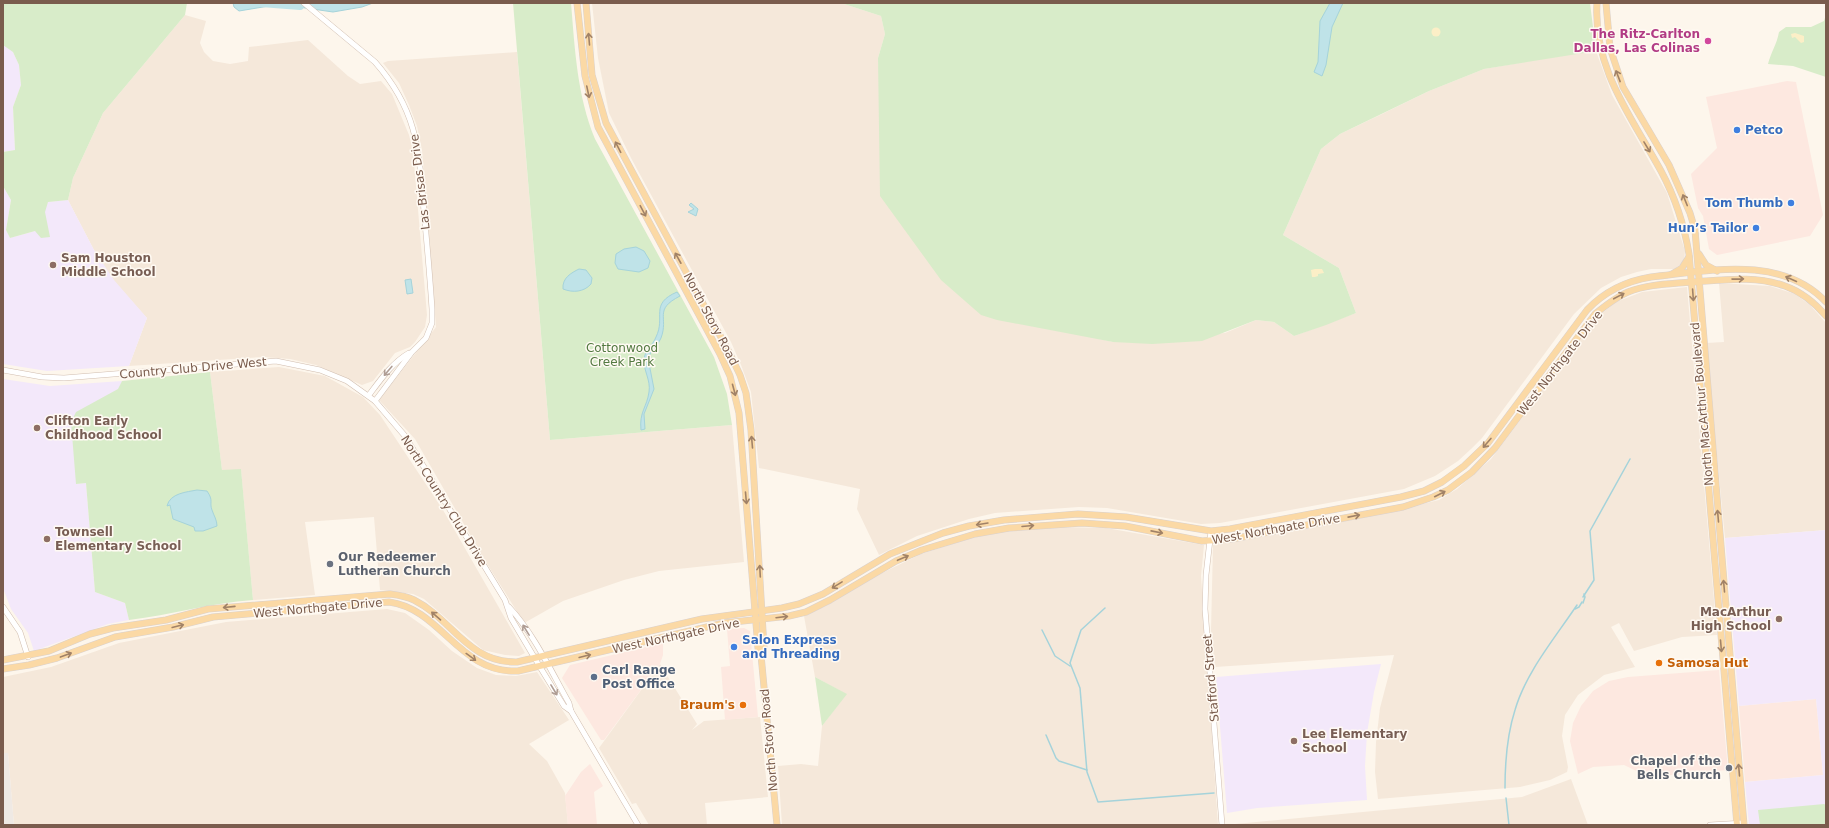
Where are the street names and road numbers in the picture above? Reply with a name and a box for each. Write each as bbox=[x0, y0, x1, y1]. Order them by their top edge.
street label: Las Brisas Drive bbox=[407, 133, 433, 231]
street label: North Story Road bbox=[681, 270, 741, 368]
street label: West Northgate Drive bbox=[1515, 308, 1605, 418]
street label: North MacArthur Boulevard bbox=[1688, 322, 1716, 486]
street label: Country Club Drive West bbox=[119, 355, 267, 381]
street label: North Country Club Drive bbox=[398, 433, 490, 569]
street label: West Northgate Drive bbox=[1211, 511, 1341, 547]
street label: West Northgate Drive bbox=[253, 595, 383, 621]
street label: West Northgate Drive bbox=[611, 616, 741, 656]
street label: Stafford Street bbox=[1200, 633, 1222, 722]
street label: North Story Road bbox=[758, 688, 780, 792]

